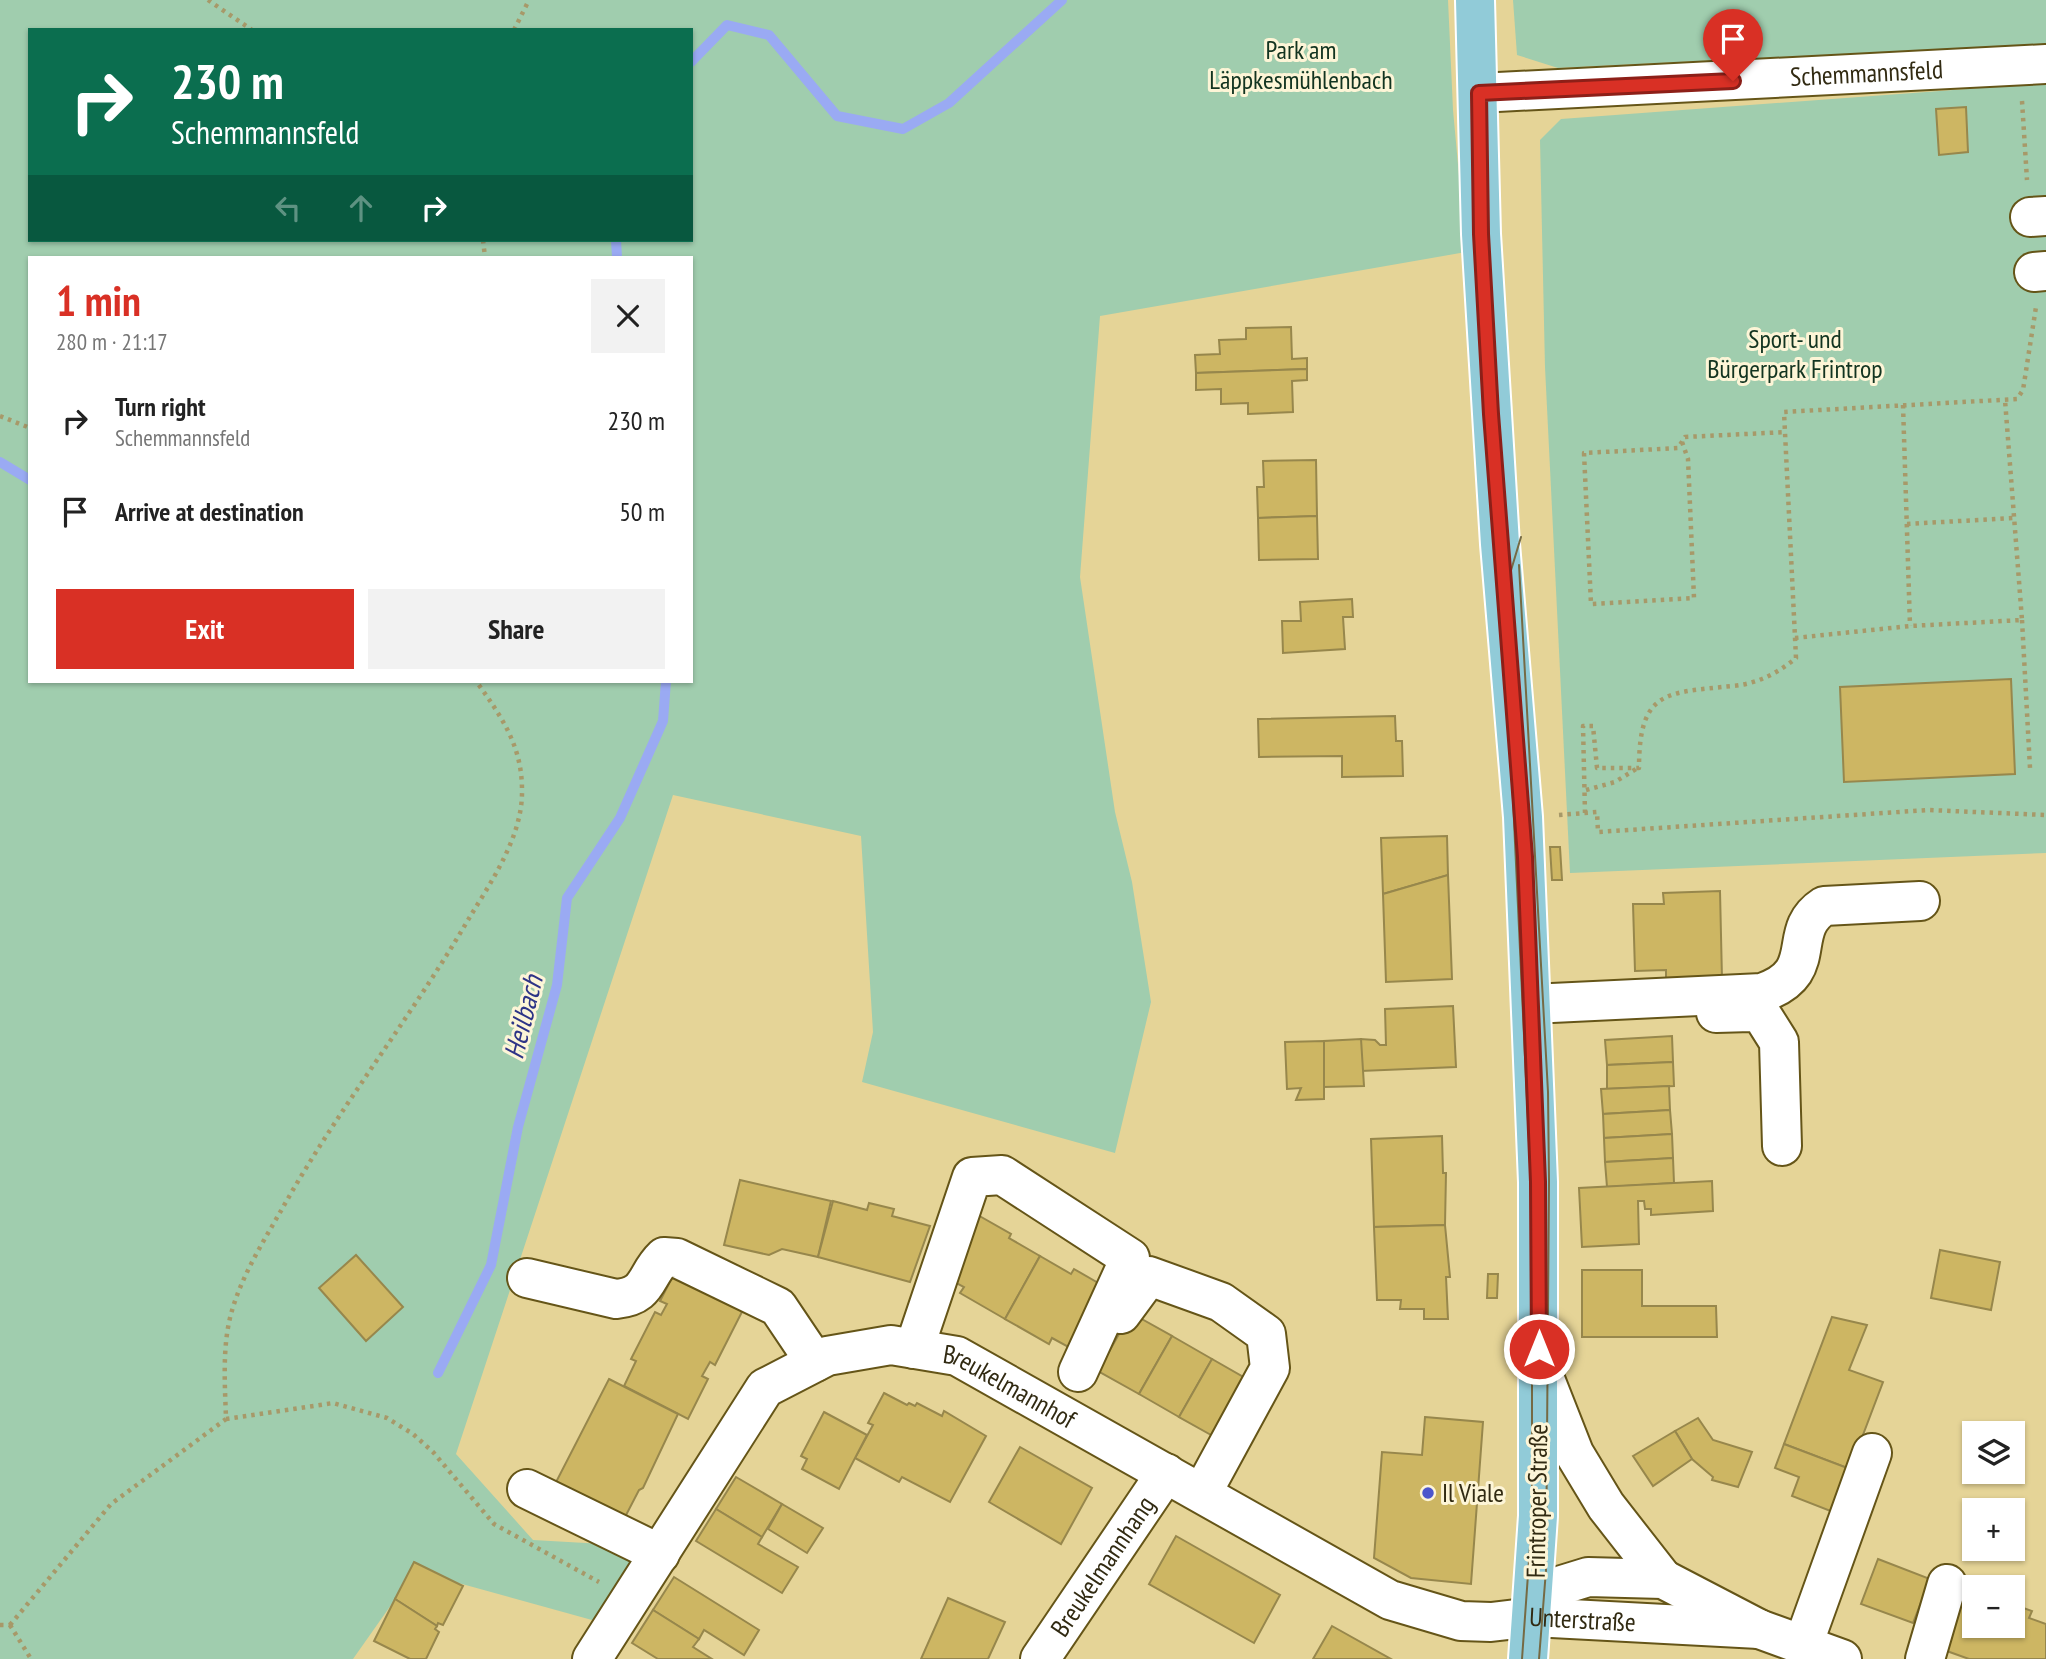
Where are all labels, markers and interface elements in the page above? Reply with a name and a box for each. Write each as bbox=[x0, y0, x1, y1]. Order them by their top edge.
pin bbox=[1703, 9, 1763, 81]
icon: arrive bbox=[1714, 20, 1752, 58]
park label: Park am Läppkesmühlenbach bbox=[1209, 33, 1393, 96]
text: 230 m bbox=[171, 49, 284, 113]
street label: Schemmannsfeld bbox=[1789, 52, 1944, 93]
icon: right bbox=[56, 56, 147, 147]
text: Schemmannsfeld bbox=[171, 111, 359, 153]
icon: left bbox=[269, 189, 307, 227]
icon: ahead bbox=[342, 189, 380, 227]
icon: right bbox=[415, 189, 453, 227]
text: 1 min bbox=[56, 273, 141, 328]
button: close bbox=[591, 279, 665, 353]
park label: Sport- und Bürgerpark Frintrop bbox=[1707, 322, 1883, 385]
text: 280 m · 21:17 bbox=[56, 327, 168, 356]
text: Turn right bbox=[115, 390, 206, 423]
icon: right bbox=[56, 402, 94, 440]
text: 230 m bbox=[607, 404, 665, 437]
text: Schemmannsfeld bbox=[115, 423, 250, 452]
icon: arrive bbox=[56, 493, 94, 531]
text: Arrive at destination bbox=[115, 495, 304, 528]
text: 50 m bbox=[619, 495, 665, 528]
button: Exit bbox=[56, 589, 354, 669]
button: Share bbox=[368, 589, 665, 669]
water label: Heilbach bbox=[494, 970, 551, 1063]
position arrow bbox=[1502, 1312, 1576, 1386]
street label: Breukelmannhof bbox=[941, 1337, 1083, 1436]
map controls bbox=[1962, 1421, 2025, 1638]
button: layers bbox=[1962, 1421, 2025, 1484]
street label: Frintroper Straße bbox=[1519, 1424, 1554, 1578]
place label: Il Viale bbox=[1442, 1476, 1504, 1509]
marker: Il Viale bbox=[1420, 1485, 1436, 1501]
street label: Breukelmannhang bbox=[1043, 1489, 1162, 1643]
button: + bbox=[1962, 1498, 2025, 1561]
button: − bbox=[1962, 1575, 2025, 1638]
street label: Unterstraße bbox=[1528, 1600, 1637, 1638]

